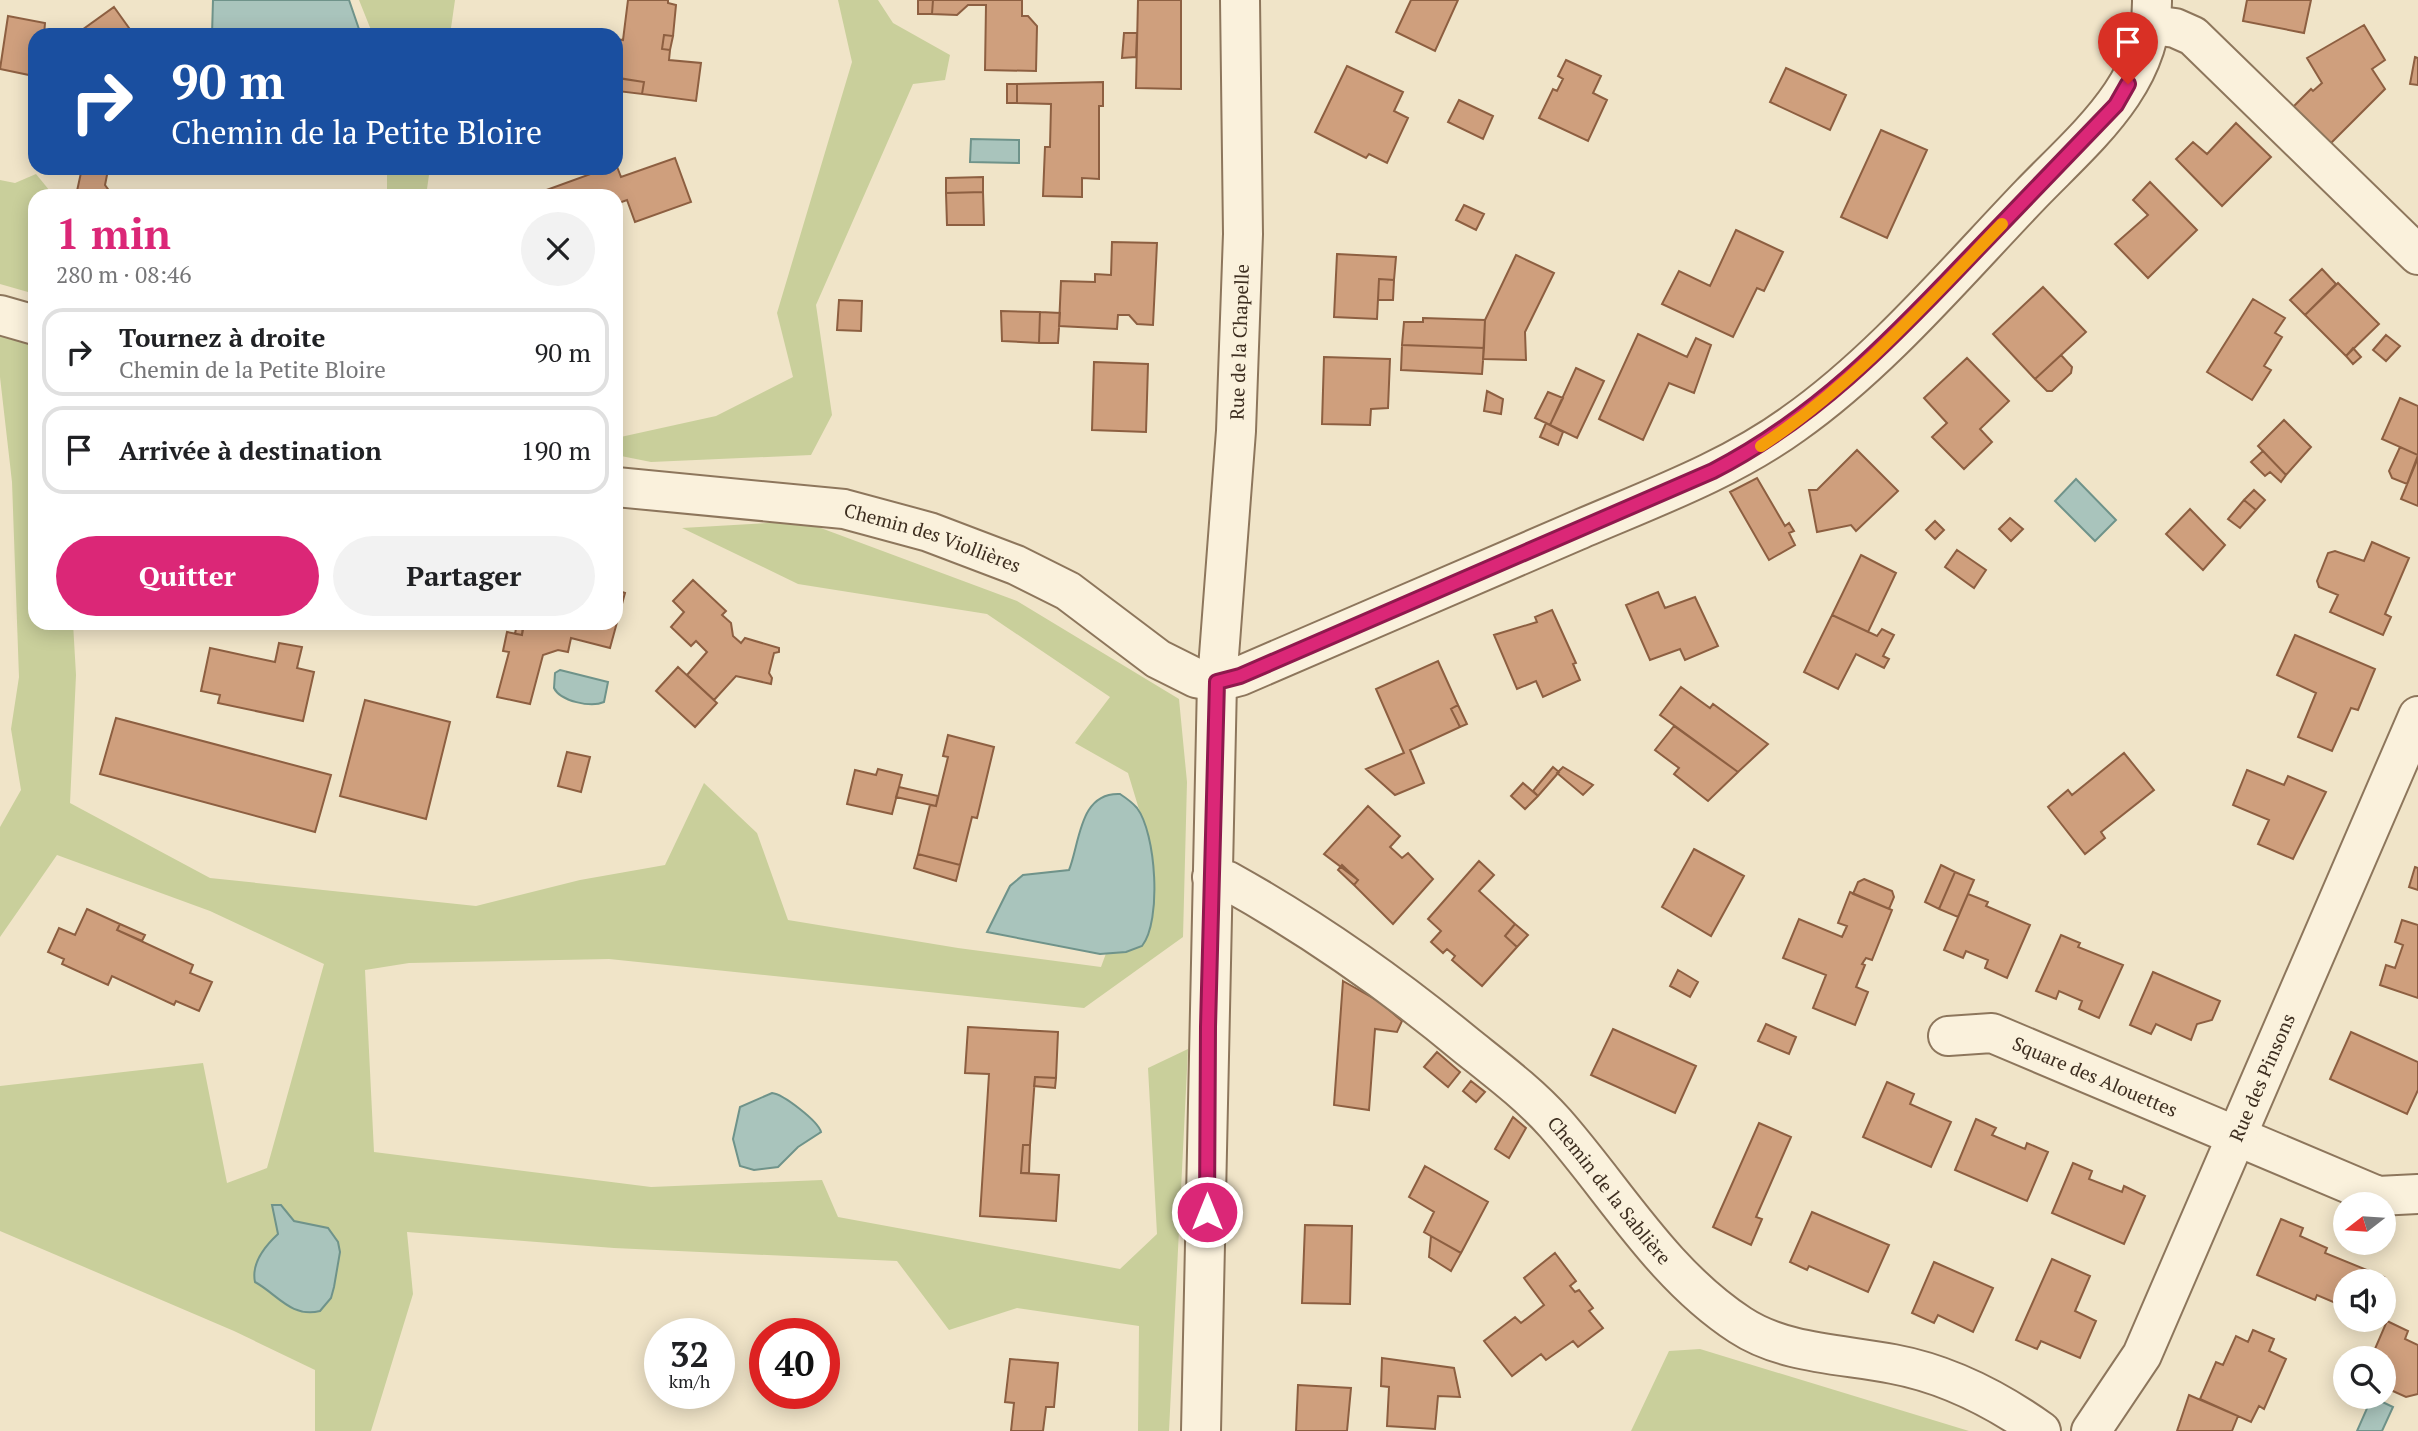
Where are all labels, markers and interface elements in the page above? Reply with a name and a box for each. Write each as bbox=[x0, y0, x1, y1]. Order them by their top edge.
pin bbox=[2098, 12.0, 2158, 84]
icon: arrive bbox=[2109, 23, 2147, 61]
text: 90 m bbox=[171, 48, 285, 113]
icon: right bbox=[56, 56, 147, 147]
text: Chemin de la Petite Bloire bbox=[171, 111, 542, 153]
text: 1 min bbox=[56, 205, 171, 261]
button: close bbox=[521, 212, 595, 286]
text: 280 m · 08:46 bbox=[56, 259, 191, 290]
street label: Rue de la Chapelle bbox=[1223, 263, 1254, 420]
text: Tournez à droite bbox=[119, 320, 325, 354]
icon: right bbox=[60, 333, 98, 371]
text: 90 m bbox=[535, 335, 591, 369]
text: Chemin de la Petite Bloire bbox=[119, 354, 386, 385]
icon: arrive bbox=[60, 431, 98, 469]
text: Arrivée à destination bbox=[119, 433, 382, 467]
text: 190 m bbox=[521, 433, 591, 467]
street label: Chemin des Viollières bbox=[842, 497, 1024, 578]
button: Quitter bbox=[56, 536, 319, 616]
button: Partager bbox=[333, 536, 595, 616]
street label: Rue des Pinsons bbox=[2223, 1009, 2300, 1145]
street label: Square des Alouettes bbox=[2009, 1030, 2182, 1122]
street label: Chemin de la Sablière bbox=[1543, 1110, 1677, 1270]
position arrow bbox=[1170, 1175, 1244, 1249]
north arrow bbox=[2333, 1192, 2396, 1255]
map controls bbox=[2333, 1192, 2396, 1409]
button: sound bbox=[2333, 1269, 2396, 1332]
speed limit sign: 40 bbox=[749, 1318, 840, 1409]
text: 32 bbox=[670, 1331, 709, 1377]
button: search bbox=[2333, 1346, 2396, 1409]
text: km/h bbox=[669, 1369, 710, 1393]

